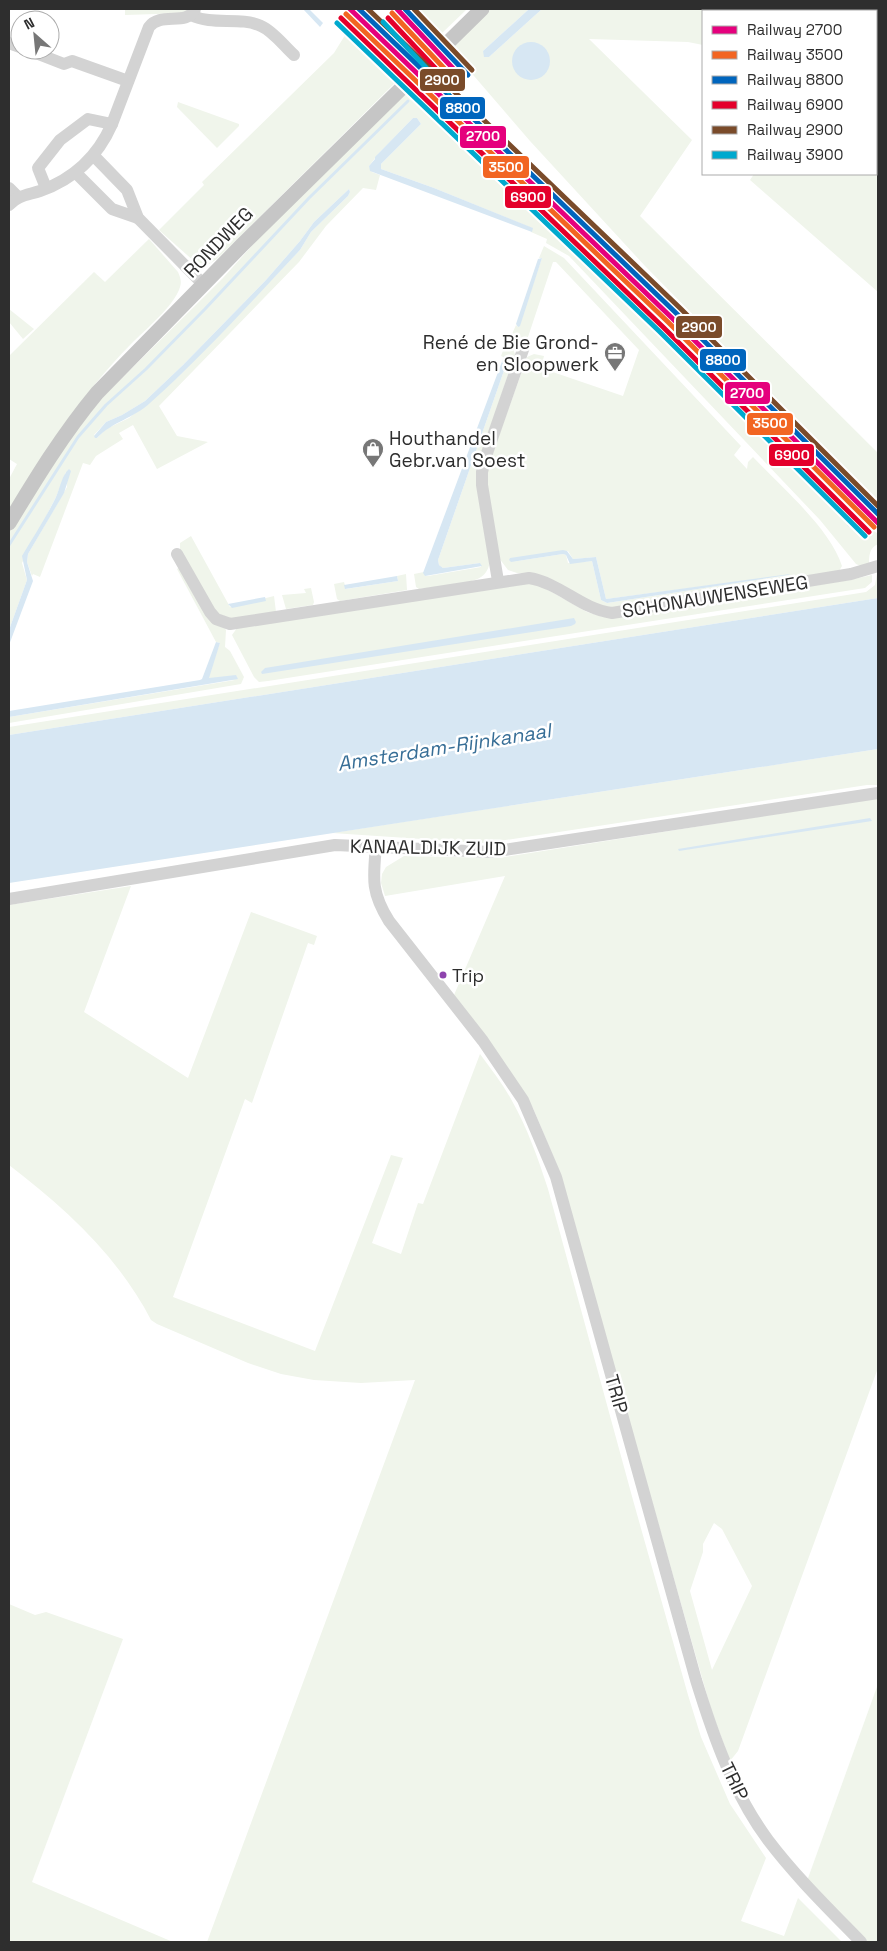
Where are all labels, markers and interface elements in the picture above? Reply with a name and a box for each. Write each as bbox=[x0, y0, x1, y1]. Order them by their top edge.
north arrow bbox=[10, 10, 60, 60]
legend bbox=[702, 10, 877, 175]
text: N bbox=[21, 13, 37, 34]
text: Railway 2700 bbox=[747, 20, 842, 39]
text: Railway 3500 bbox=[747, 45, 843, 64]
line badge: 2900 bbox=[419, 68, 466, 92]
text: Railway 8800 bbox=[747, 70, 844, 89]
text: 2900 bbox=[424, 71, 460, 89]
text: Railway 6900 bbox=[747, 95, 843, 114]
line badge: 8800 bbox=[439, 96, 486, 120]
text: 8800 bbox=[446, 99, 480, 117]
text: Railway 2900 bbox=[747, 120, 843, 139]
line badge: 2700 bbox=[459, 125, 507, 149]
text: 2700 bbox=[466, 127, 500, 145]
text: Railway 3900 bbox=[747, 145, 843, 164]
line badge: 3500 bbox=[482, 155, 530, 179]
text: 3500 bbox=[488, 158, 524, 176]
line badge: 6900 bbox=[504, 185, 552, 209]
text: 6900 bbox=[510, 188, 546, 206]
street label: RONDWEG bbox=[178, 201, 258, 283]
line badge: 2900 bbox=[675, 315, 723, 339]
text: 2900 bbox=[681, 318, 717, 336]
place label: René de Bie Grond- en Sloopwerk bbox=[423, 330, 599, 377]
office icon: René de Bie Grond- en Sloopwerk bbox=[603, 341, 627, 372]
line badge: 8800 bbox=[699, 348, 747, 372]
text: 8800 bbox=[706, 351, 740, 369]
line badge: 2700 bbox=[724, 381, 771, 405]
text: 2700 bbox=[730, 384, 764, 402]
line badge: 3500 bbox=[746, 412, 794, 436]
text: 3500 bbox=[752, 414, 788, 432]
place label: Houthandel Gebr.van Soest bbox=[389, 426, 526, 473]
shop icon: Houthandel Gebr.van Soest bbox=[361, 437, 385, 468]
line badge: 6900 bbox=[768, 443, 815, 467]
text: 6900 bbox=[774, 446, 810, 464]
street label: SCHONAUWENSEWEG bbox=[620, 569, 810, 624]
water label: Amsterdam-Rijnkanaal bbox=[336, 717, 555, 777]
street label: KANAALDIJK ZUID bbox=[350, 834, 506, 861]
place label: Trip bbox=[452, 964, 484, 987]
marker: Trip bbox=[438, 970, 448, 980]
street label: TRIP bbox=[599, 1372, 634, 1416]
street label: TRIP bbox=[715, 1758, 754, 1804]

